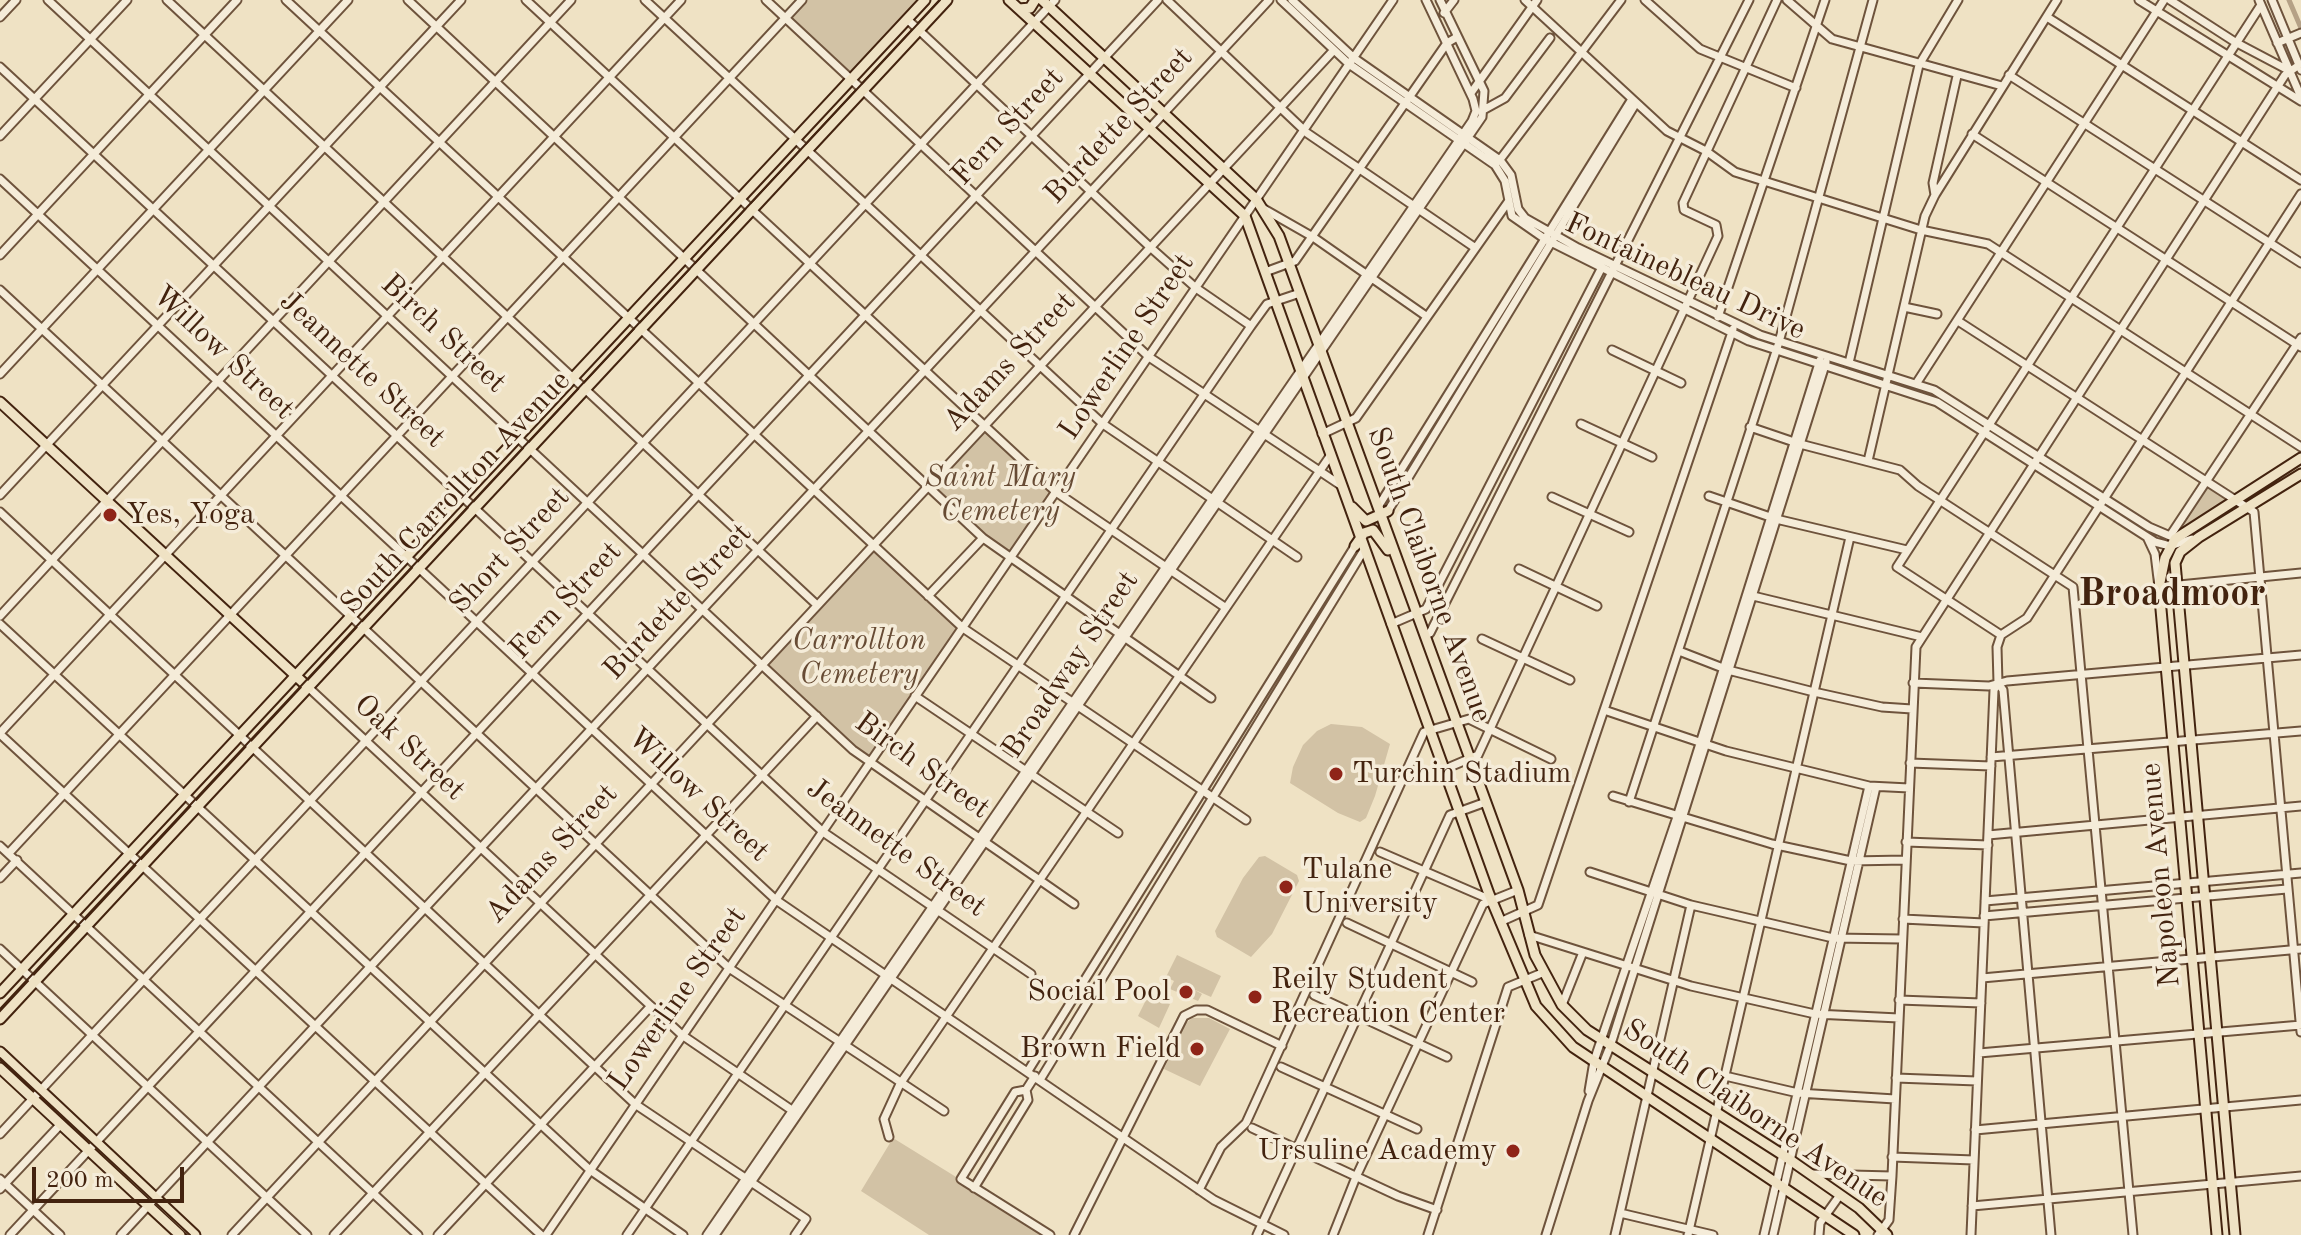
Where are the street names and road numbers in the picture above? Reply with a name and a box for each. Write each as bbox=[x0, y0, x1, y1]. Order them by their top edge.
street label: Burdette Street bbox=[1037, 40, 1201, 212]
street label: Fern Street bbox=[944, 60, 1072, 194]
street label: Fontainebleau Drive bbox=[1559, 205, 1811, 349]
street label: Lowerline Street bbox=[1052, 247, 1202, 447]
street label: Birch Street bbox=[373, 267, 513, 401]
street label: Willow Street bbox=[145, 278, 301, 428]
street label: Jeannette Street bbox=[272, 284, 452, 456]
street label: Adams Street bbox=[936, 285, 1084, 439]
street label: South Carrollton Avenue bbox=[334, 363, 578, 623]
street label: South Claiborne Avenue bbox=[1359, 422, 1499, 728]
street label: Short Street bbox=[442, 480, 578, 622]
street label: Burdette Street bbox=[596, 516, 760, 688]
street label: Fern Street bbox=[502, 534, 630, 668]
street label: Broadway Street bbox=[995, 564, 1147, 766]
street label: Oak Street bbox=[346, 687, 472, 809]
street label: Birch Street bbox=[847, 705, 997, 827]
street label: Willow Street bbox=[620, 720, 776, 870]
street label: Napoleon Avenue bbox=[2133, 761, 2189, 989]
street label: Jeannette Street bbox=[799, 771, 993, 925]
street label: Adams Street bbox=[478, 777, 626, 931]
street label: Lowerline Street bbox=[601, 900, 755, 1098]
street label: South Claiborne Avenue bbox=[1616, 1012, 1894, 1216]

